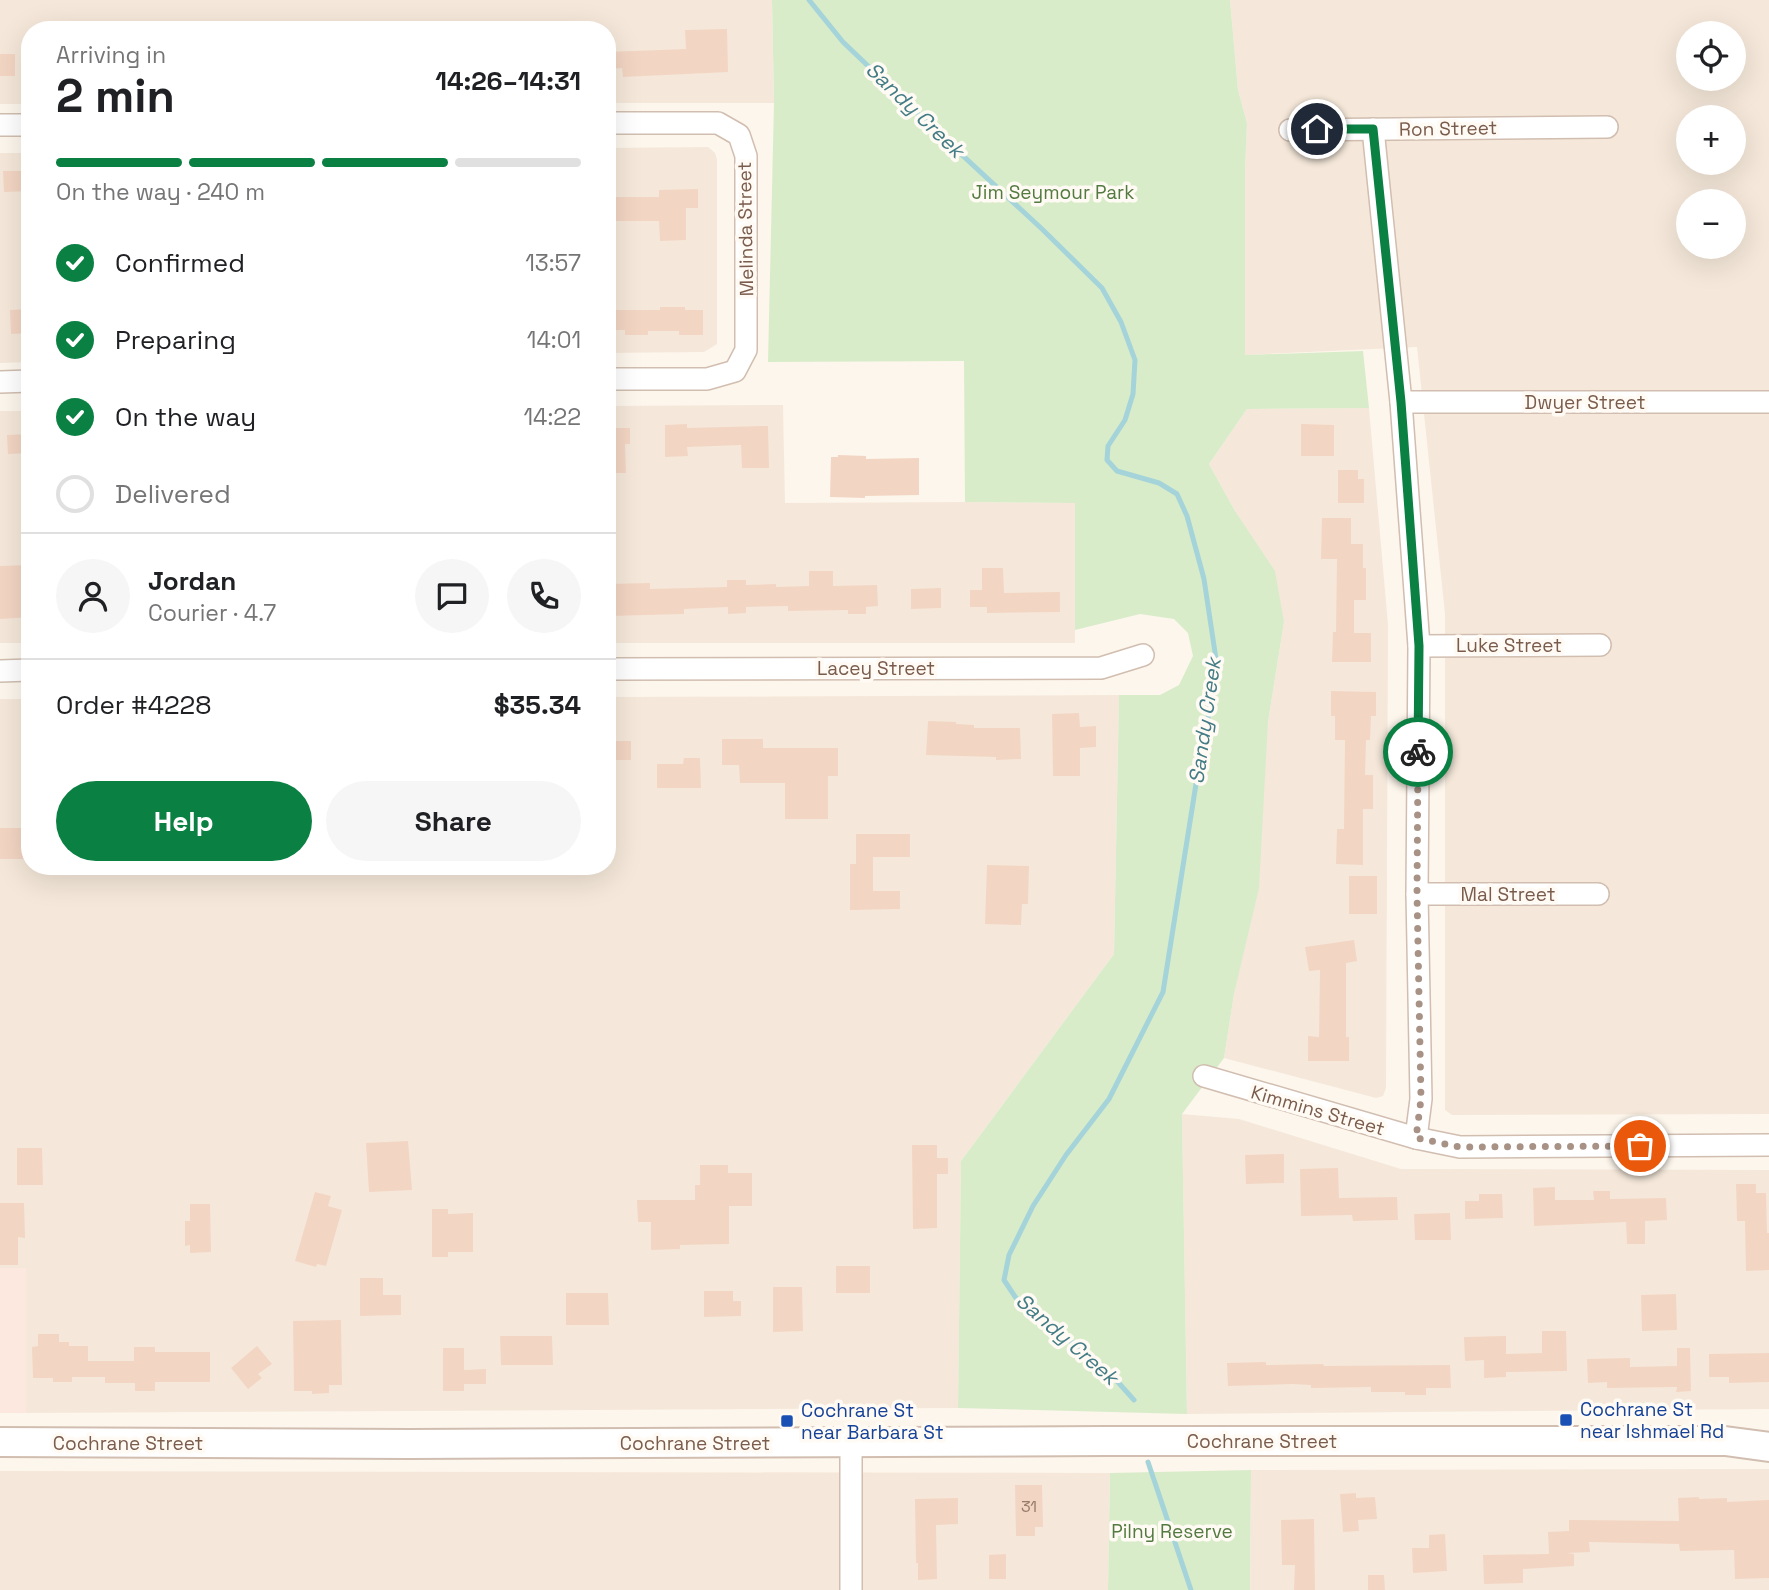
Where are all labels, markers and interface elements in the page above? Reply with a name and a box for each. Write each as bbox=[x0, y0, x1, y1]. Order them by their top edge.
map controls bbox=[1676, 21, 1746, 259]
button: locate bbox=[1676, 21, 1746, 91]
text: Arriving in bbox=[56, 40, 166, 70]
water label: Sandy Creek bbox=[860, 56, 972, 165]
text: 14:26–14:31 bbox=[435, 64, 581, 98]
text: 2 min bbox=[56, 67, 175, 125]
pin bbox=[1287, 99, 1347, 159]
button: + bbox=[1676, 105, 1746, 175]
icon: home bbox=[1298, 110, 1336, 148]
street label: Ron Street bbox=[1399, 115, 1497, 142]
street label: Melinda Street bbox=[732, 161, 759, 297]
text: On the way · 240 m bbox=[56, 177, 265, 207]
park label: Jim Seymour Park bbox=[972, 180, 1134, 205]
button: − bbox=[1676, 189, 1746, 259]
icon: check bbox=[56, 244, 94, 282]
text: Confirmed bbox=[115, 246, 245, 280]
text: 13:57 bbox=[525, 248, 581, 278]
icon: check bbox=[56, 321, 94, 359]
text: Preparing bbox=[115, 323, 236, 357]
text: 14:01 bbox=[527, 325, 581, 355]
street label: Dwyer Street bbox=[1525, 390, 1645, 415]
icon: check bbox=[56, 398, 94, 436]
text: On the way bbox=[115, 400, 256, 434]
text: 14:22 bbox=[523, 402, 581, 432]
text: Delivered bbox=[115, 477, 231, 511]
button: person bbox=[56, 559, 130, 633]
button: chat bbox=[415, 559, 489, 633]
button: phone bbox=[507, 559, 581, 633]
text: Jordan bbox=[148, 564, 236, 598]
text: Courier · 4.7 bbox=[148, 598, 276, 628]
street label: Luke Street bbox=[1456, 633, 1562, 658]
water label: Sandy Creek bbox=[1182, 654, 1227, 786]
street label: Lacey Street bbox=[817, 656, 935, 681]
text: Order #4228 bbox=[56, 688, 211, 722]
text: $35.34 bbox=[494, 688, 581, 722]
courier bbox=[1383, 717, 1453, 787]
icon: bike bbox=[1399, 733, 1437, 771]
button: Help bbox=[56, 781, 312, 861]
button: Share bbox=[326, 781, 581, 861]
street label: Mal Street bbox=[1461, 882, 1555, 907]
street label: Kimmins Street bbox=[1248, 1079, 1388, 1142]
pin bbox=[1610, 1116, 1670, 1176]
icon: bag bbox=[1621, 1127, 1659, 1165]
water label: Sandy Creek bbox=[1011, 1287, 1126, 1392]
place label: Cochrane St near Ishmael Rd bbox=[1580, 1397, 1724, 1444]
place label: Cochrane St near Barbara St bbox=[801, 1398, 944, 1445]
marker: Cochrane St near Ishmael Rd bbox=[1558, 1412, 1574, 1428]
marker: Cochrane St near Barbara St bbox=[779, 1413, 795, 1429]
street label: Cochrane Street bbox=[1187, 1429, 1337, 1454]
street label: Cochrane Street bbox=[53, 1431, 203, 1456]
street label: Cochrane Street bbox=[620, 1431, 770, 1456]
house number: 31 bbox=[1021, 1496, 1037, 1517]
park label: Pilny Reserve bbox=[1111, 1519, 1233, 1544]

